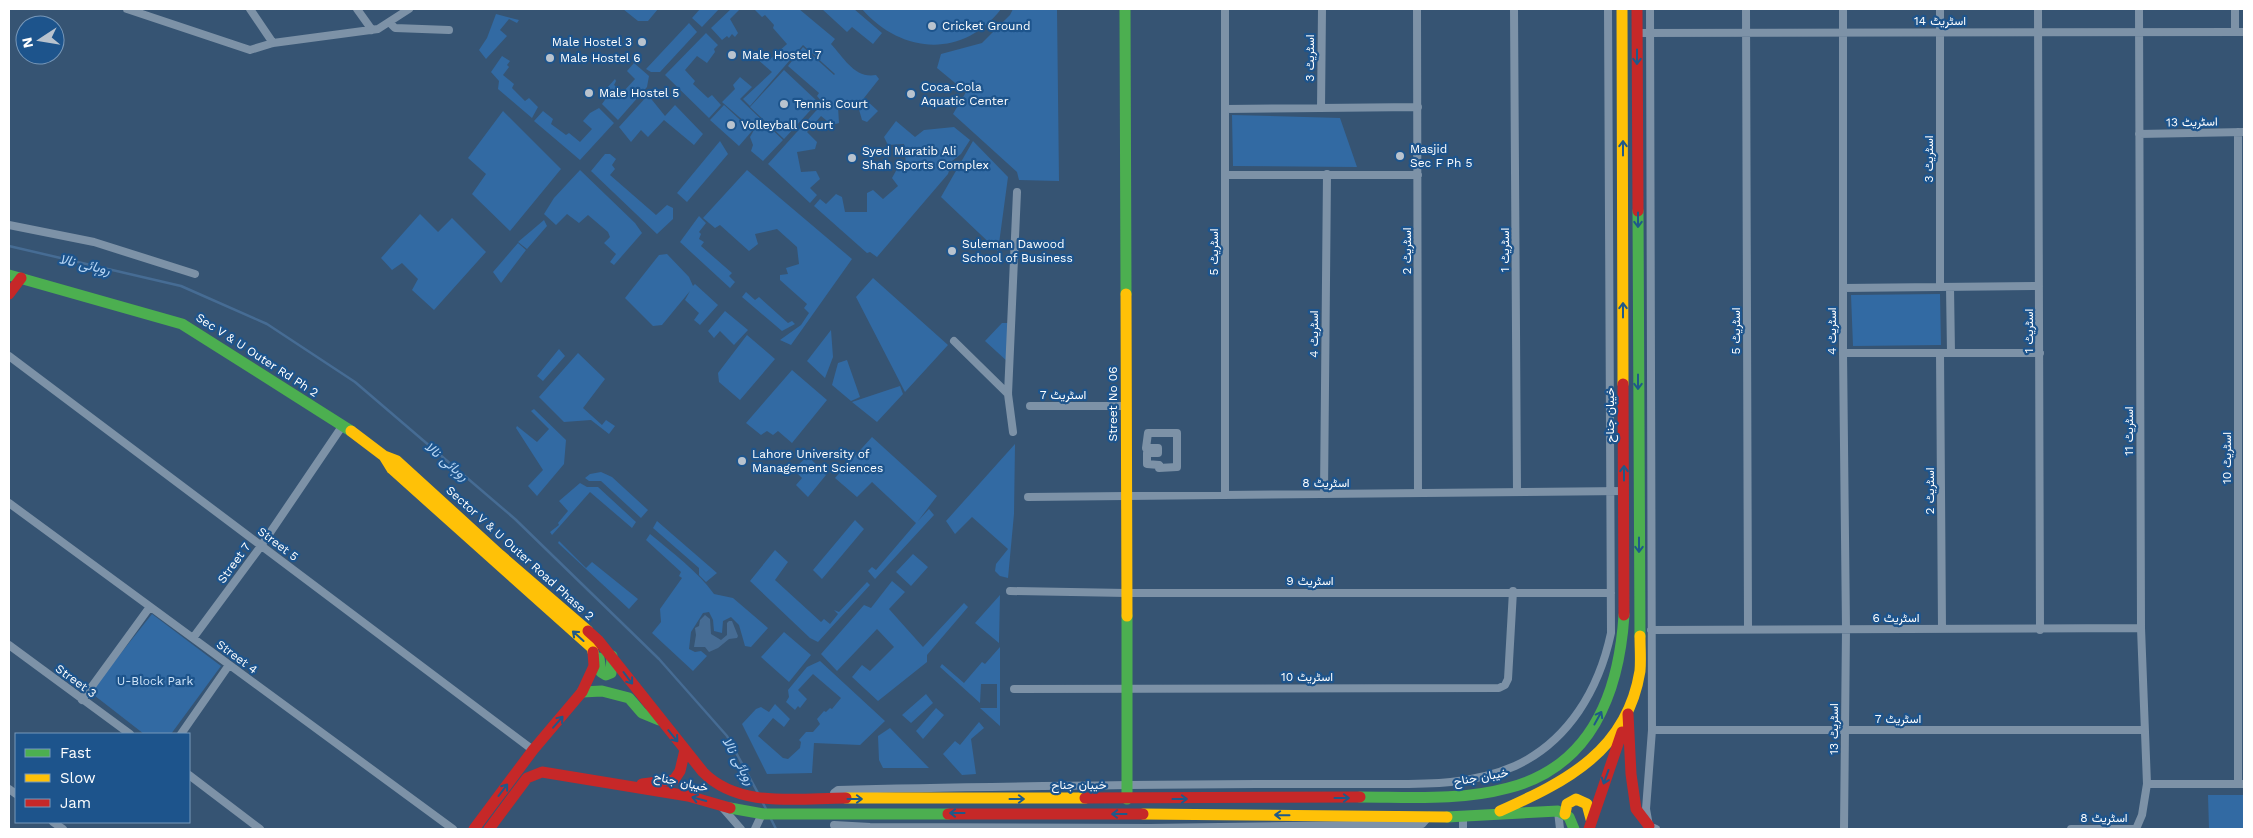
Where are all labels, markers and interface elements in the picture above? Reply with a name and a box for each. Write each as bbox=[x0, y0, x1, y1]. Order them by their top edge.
street label: اسٹریٹ 14 bbox=[1914, 14, 1966, 29]
north arrow bbox=[15, 15, 65, 65]
place label: Cricket Ground bbox=[942, 19, 1030, 33]
marker: Cricket Ground bbox=[926, 20, 938, 32]
place label: Male Hostel 3 bbox=[552, 35, 632, 49]
street label: اسٹریٹ 3 bbox=[1303, 35, 1318, 81]
text: N bbox=[18, 36, 36, 49]
marker: Male Hostel 3 bbox=[636, 36, 648, 48]
place label: Male Hostel 7 bbox=[742, 48, 822, 62]
marker: Male Hostel 7 bbox=[726, 49, 738, 61]
one-way arrow bbox=[1632, 49, 1642, 65]
place label: Male Hostel 6 bbox=[560, 51, 641, 65]
marker: Male Hostel 6 bbox=[544, 52, 556, 64]
place label: Coca-Cola Aquatic Center bbox=[921, 80, 1009, 108]
place label: Male Hostel 5 bbox=[599, 86, 679, 100]
marker: Male Hostel 5 bbox=[583, 87, 595, 99]
marker: Coca-Cola Aquatic Center bbox=[905, 88, 917, 100]
place label: Tennis Court bbox=[794, 97, 868, 111]
marker: Tennis Court bbox=[778, 98, 790, 110]
street label: اسٹریٹ 13 bbox=[2166, 115, 2218, 130]
place label: Volleyball Court bbox=[741, 118, 833, 132]
marker: Volleyball Court bbox=[725, 119, 737, 131]
street label: اسٹریٹ 3 bbox=[1922, 136, 1937, 182]
one-way arrow bbox=[1618, 140, 1628, 156]
place label: Masjid Sec F Ph 5 bbox=[1410, 142, 1472, 170]
place label: Syed Maratib Ali Shah Sports Complex bbox=[862, 144, 989, 172]
marker: Masjid Sec F Ph 5 bbox=[1394, 150, 1406, 162]
marker: Syed Maratib Ali Shah Sports Complex bbox=[846, 152, 858, 164]
one-way arrow bbox=[1633, 212, 1643, 228]
street label: اسٹریٹ 2 bbox=[1400, 228, 1415, 274]
street label: اسٹریٹ 1 bbox=[1498, 228, 1513, 272]
street label: اسٹریٹ 5 bbox=[1207, 229, 1222, 275]
place label: Suleman Dawood School of Business bbox=[962, 237, 1073, 265]
marker: Suleman Dawood School of Business bbox=[946, 245, 958, 257]
water label: روہائی نالا bbox=[57, 250, 112, 280]
one-way arrow bbox=[1618, 302, 1628, 318]
street label: اسٹریٹ 4 bbox=[1825, 307, 1840, 355]
street label: اسٹریٹ 5 bbox=[1729, 308, 1744, 354]
street label: اسٹریٹ 1 bbox=[2022, 309, 2037, 353]
street label: Sec V & U Outer Rd Ph 2 bbox=[193, 310, 321, 400]
street label: اسٹریٹ 4 bbox=[1307, 310, 1322, 358]
street label: Street No 06 bbox=[1106, 367, 1120, 441]
one-way arrow bbox=[1633, 374, 1643, 390]
street label: خیبان جناح bbox=[1603, 387, 1619, 443]
street label: اسٹریٹ 7 bbox=[1040, 388, 1086, 403]
street label: اسٹریٹ 11 bbox=[2122, 406, 2137, 456]
street label: اسٹریٹ 10 bbox=[2220, 432, 2235, 484]
water label: روہائی نالا bbox=[421, 438, 472, 486]
place label: Lahore University of Management Sciences bbox=[752, 447, 883, 475]
marker: Lahore University of Management Sciences bbox=[736, 455, 748, 467]
one-way arrow bbox=[1619, 465, 1629, 481]
street label: اسٹریٹ 2 bbox=[1923, 468, 1938, 514]
street label: اسٹریٹ 8 bbox=[1302, 476, 1350, 491]
street label: Sector V & U Outer Road Phase 2 bbox=[443, 483, 597, 623]
street label: Street 5 bbox=[255, 524, 301, 564]
one-way arrow bbox=[1634, 536, 1644, 553]
street label: Street 7 bbox=[215, 540, 253, 586]
street label: اسٹریٹ 9 bbox=[1286, 574, 1334, 589]
street label: اسٹریٹ 6 bbox=[1872, 611, 1920, 626]
one-way arrow bbox=[572, 630, 585, 642]
street label: Street 4 bbox=[214, 637, 260, 677]
street label: Street 3 bbox=[53, 661, 99, 701]
street label: اسٹریٹ 10 bbox=[1281, 670, 1333, 685]
one-way arrow bbox=[623, 671, 634, 684]
park label: U-Block Park bbox=[117, 674, 193, 688]
street label: اسٹریٹ 13 bbox=[1827, 703, 1842, 755]
one-way arrow bbox=[1593, 711, 1603, 726]
street label: اسٹریٹ 7 bbox=[1875, 712, 1921, 727]
one-way arrow bbox=[553, 715, 564, 728]
one-way arrow bbox=[667, 729, 679, 742]
legend bbox=[15, 733, 190, 823]
water label: روہائی نالا bbox=[718, 734, 759, 789]
text: Fast bbox=[60, 744, 92, 762]
street label: خیبان جناح bbox=[1453, 765, 1510, 791]
one-way arrow bbox=[1601, 768, 1610, 784]
text: Slow bbox=[60, 769, 96, 787]
street label: خیبان جناح bbox=[652, 769, 709, 797]
street label: خیبان جناح bbox=[1051, 778, 1107, 794]
one-way arrow bbox=[498, 783, 508, 797]
one-way arrow bbox=[1334, 793, 1350, 803]
text: Jam bbox=[60, 794, 91, 812]
one-way arrow bbox=[692, 794, 708, 803]
one-way arrow bbox=[846, 794, 863, 804]
one-way arrow bbox=[1009, 794, 1025, 804]
one-way arrow bbox=[1172, 794, 1188, 804]
one-way arrow bbox=[949, 808, 965, 818]
one-way arrow bbox=[1111, 809, 1128, 819]
one-way arrow bbox=[1274, 810, 1290, 820]
street label: اسٹریٹ 8 bbox=[2080, 811, 2128, 826]

